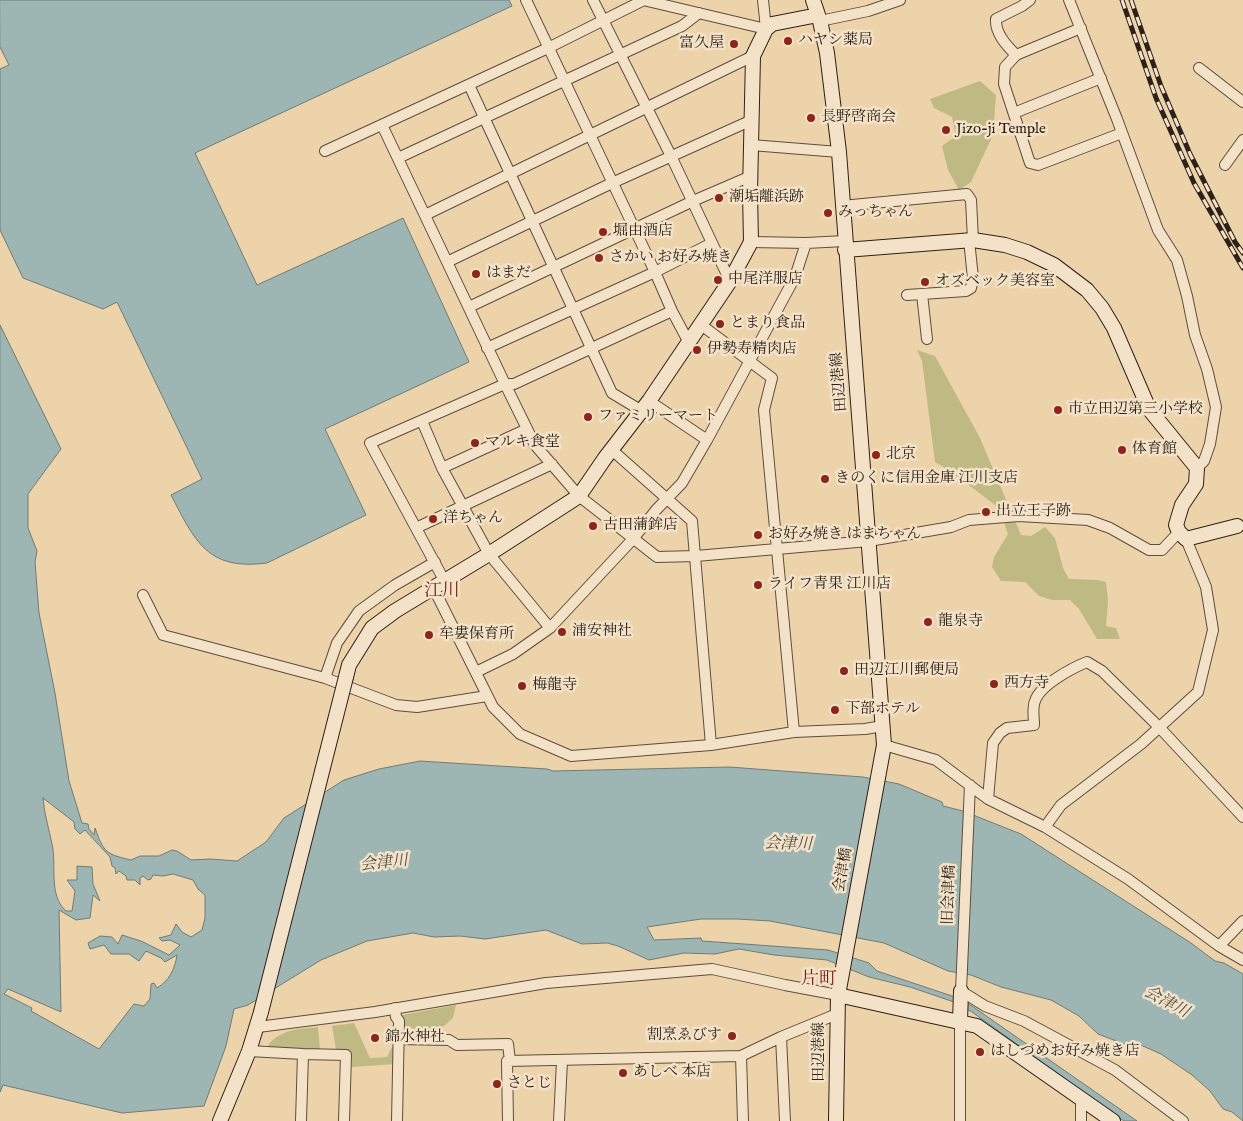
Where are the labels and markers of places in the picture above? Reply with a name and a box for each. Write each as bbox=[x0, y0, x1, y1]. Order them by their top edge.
place label: ハヤシ薬局 bbox=[798, 32, 873, 50]
place label: 富久屋 bbox=[679, 35, 724, 53]
marker: ハヤシ薬局 bbox=[782, 35, 794, 47]
marker: 富久屋 bbox=[728, 38, 740, 50]
place label: 長野啓商会 bbox=[821, 109, 896, 127]
marker: 長野啓商会 bbox=[805, 112, 817, 124]
place label: Jizo-ji Temple bbox=[956, 121, 1046, 139]
marker: Jizo-ji Temple bbox=[940, 124, 952, 136]
place label: 潮垢離浜跡 bbox=[729, 189, 804, 207]
marker: 潮垢離浜跡 bbox=[713, 192, 725, 204]
place label: みっちゃん bbox=[838, 204, 913, 222]
marker: みっちゃん bbox=[822, 207, 834, 219]
place label: 堀由酒店 bbox=[613, 223, 673, 241]
marker: 堀由酒店 bbox=[597, 226, 609, 238]
place label: さかい お好み焼き bbox=[609, 249, 732, 267]
marker: さかい お好み焼き bbox=[593, 252, 605, 264]
place label: はまだ bbox=[486, 265, 531, 283]
marker: はまだ bbox=[470, 268, 482, 280]
place label: 中尾洋服店 bbox=[728, 271, 803, 289]
place label: オズベック美容室 bbox=[935, 273, 1055, 291]
marker: 中尾洋服店 bbox=[712, 274, 724, 286]
marker: オズベック美容室 bbox=[919, 276, 931, 288]
place label: とまり食品 bbox=[730, 315, 805, 333]
marker: とまり食品 bbox=[714, 318, 726, 330]
place label: 伊勢寿精肉店 bbox=[707, 341, 797, 359]
marker: 伊勢寿精肉店 bbox=[691, 344, 703, 356]
place label: 市立田辺第三小学校 bbox=[1068, 401, 1203, 419]
marker: 市立田辺第三小学校 bbox=[1052, 404, 1064, 416]
place label: ファミリーマート bbox=[598, 408, 718, 426]
marker: ファミリーマート bbox=[582, 411, 594, 423]
place label: マルキ食堂 bbox=[485, 434, 560, 452]
marker: マルキ食堂 bbox=[469, 437, 481, 449]
place label: 体育館 bbox=[1132, 441, 1177, 459]
marker: 体育館 bbox=[1116, 444, 1128, 456]
place label: 北京 bbox=[886, 446, 916, 464]
marker: 北京 bbox=[870, 449, 882, 461]
place label: きのくに信用金庫 江川支店 bbox=[835, 470, 1018, 488]
marker: きのくに信用金庫 江川支店 bbox=[819, 473, 831, 485]
place label: 出立王子跡 bbox=[996, 503, 1071, 521]
marker: 出立王子跡 bbox=[980, 506, 992, 518]
place label: 洋ちゃん bbox=[443, 510, 503, 528]
marker: 洋ちゃん bbox=[427, 513, 439, 525]
place label: 古田蒲鉾店 bbox=[603, 517, 678, 535]
marker: 古田蒲鉾店 bbox=[587, 520, 599, 532]
place label: お好み焼き はまちゃん bbox=[768, 526, 921, 544]
marker: お好み焼き はまちゃん bbox=[752, 529, 764, 541]
place label: ライフ青果 江川店 bbox=[768, 576, 891, 594]
marker: ライフ青果 江川店 bbox=[752, 579, 764, 591]
place label: 龍泉寺 bbox=[938, 613, 983, 631]
marker: 龍泉寺 bbox=[922, 616, 934, 628]
place label: 浦安神社 bbox=[572, 623, 632, 641]
place label: 牟婁保育所 bbox=[439, 626, 514, 644]
marker: 浦安神社 bbox=[556, 626, 568, 638]
marker: 牟婁保育所 bbox=[423, 629, 435, 641]
place label: 田辺江川郵便局 bbox=[854, 662, 959, 680]
marker: 田辺江川郵便局 bbox=[838, 665, 850, 677]
place label: 西方寺 bbox=[1004, 675, 1049, 693]
place label: 梅龍寺 bbox=[532, 677, 577, 695]
marker: 西方寺 bbox=[988, 678, 1000, 690]
marker: 梅龍寺 bbox=[516, 680, 528, 692]
place label: 下部ホテル bbox=[845, 701, 920, 719]
marker: 下部ホテル bbox=[829, 704, 841, 716]
place label: 割烹ゑびす bbox=[647, 1027, 722, 1045]
place label: 錦水神社 bbox=[385, 1029, 445, 1047]
marker: 割烹ゑびす bbox=[726, 1030, 738, 1042]
marker: 錦水神社 bbox=[369, 1032, 381, 1044]
place label: はしづめお好み焼き店 bbox=[990, 1043, 1140, 1061]
marker: はしづめお好み焼き店 bbox=[974, 1046, 986, 1058]
place label: あしべ 本店 bbox=[633, 1064, 711, 1082]
marker: あしべ 本店 bbox=[617, 1067, 629, 1079]
place label: さとじ bbox=[507, 1075, 552, 1093]
marker: さとじ bbox=[491, 1078, 503, 1090]

